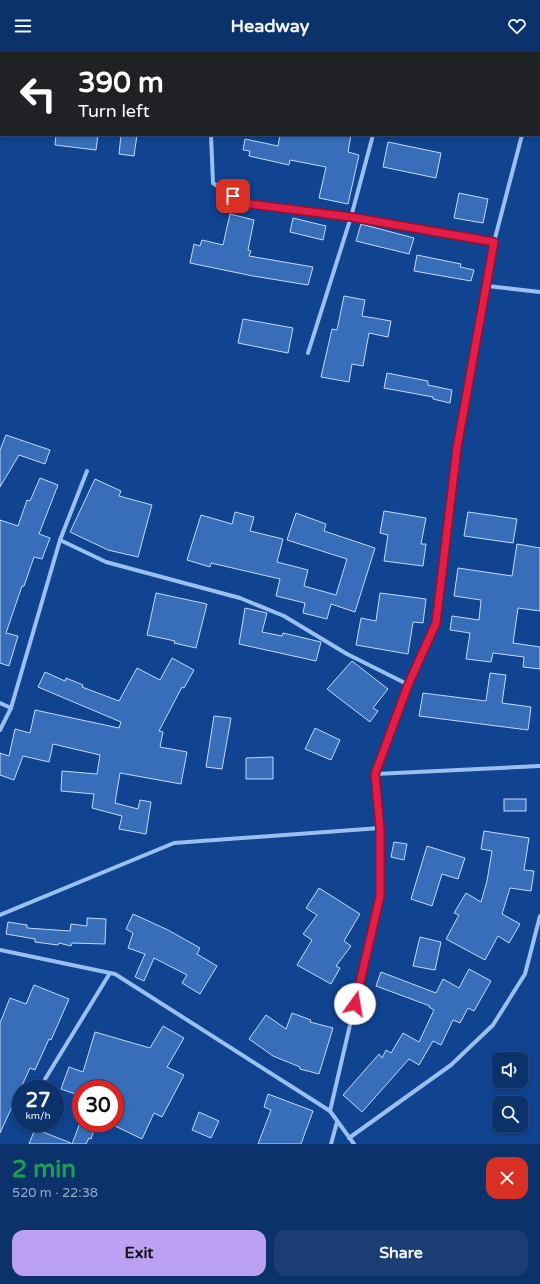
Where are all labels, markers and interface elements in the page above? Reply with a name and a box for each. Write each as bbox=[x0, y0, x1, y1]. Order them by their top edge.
icon: menu bbox=[12, 15, 34, 37]
text: Headway bbox=[231, 15, 309, 37]
icon: heart bbox=[506, 15, 528, 37]
text: 390 m bbox=[78, 66, 164, 100]
icon: left bbox=[12, 68, 64, 120]
text: Turn left bbox=[78, 100, 150, 122]
pin bbox=[216, 179, 250, 213]
icon: arrive bbox=[222, 185, 244, 207]
position arrow bbox=[334, 983, 376, 1025]
map controls bbox=[492, 1052, 528, 1132]
button: sound bbox=[492, 1052, 528, 1088]
speed limit sign: 30 bbox=[72, 1080, 124, 1132]
text: 27 bbox=[25, 1089, 51, 1113]
button: search bbox=[492, 1096, 528, 1132]
text: km/h bbox=[25, 1110, 51, 1122]
text: 2 min bbox=[12, 1155, 76, 1184]
button: close bbox=[486, 1157, 528, 1199]
text: 520 m · 22:38 bbox=[12, 1185, 98, 1201]
button: Exit bbox=[12, 1230, 266, 1276]
button: Share bbox=[274, 1230, 528, 1276]

